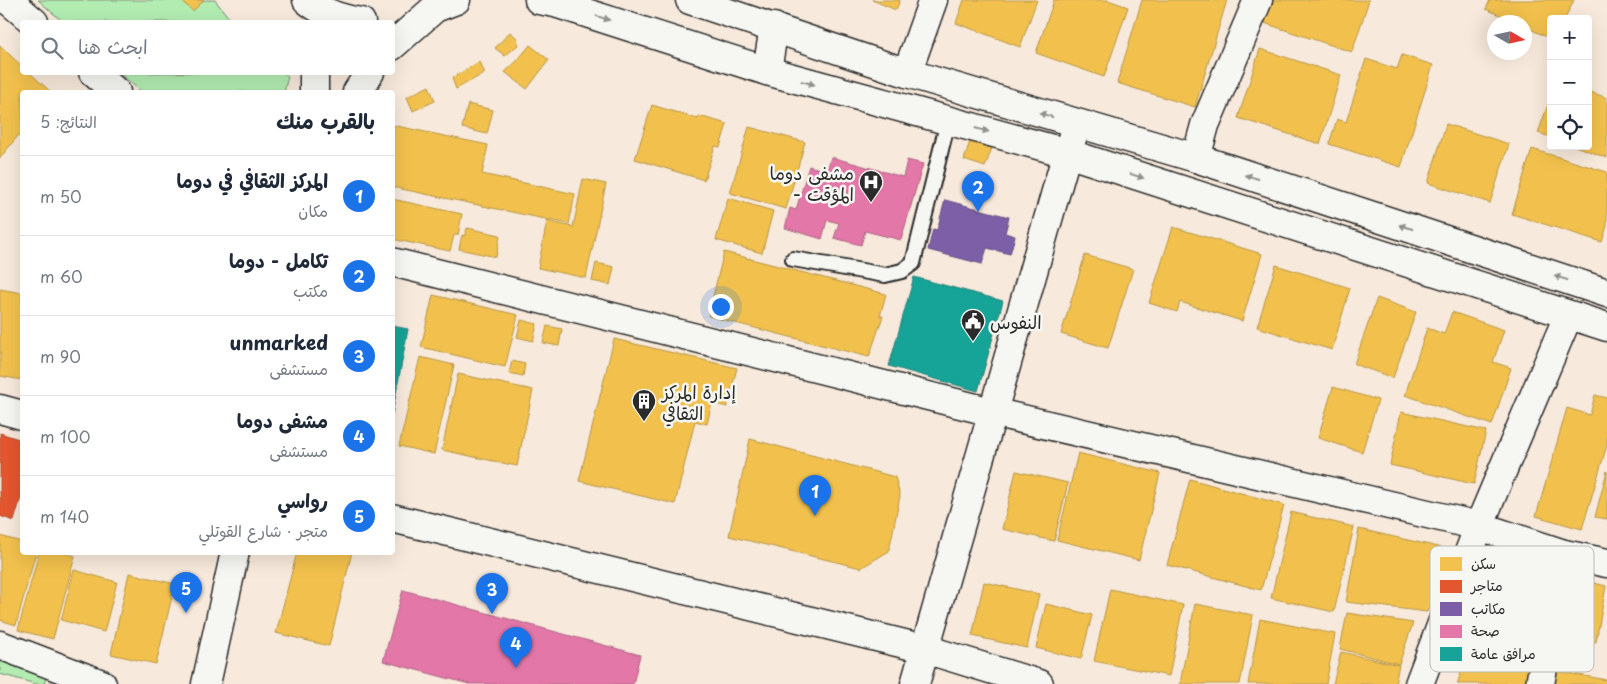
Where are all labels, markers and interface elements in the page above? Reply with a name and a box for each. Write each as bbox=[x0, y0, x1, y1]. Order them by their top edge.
one-way arrow bbox=[595, 15, 610, 23]
north arrow bbox=[1487, 15, 1532, 60]
map controls bbox=[1547, 15, 1592, 150]
button: + bbox=[1547, 15, 1592, 60]
search box bbox=[20, 20, 395, 75]
text: ابحث هنا bbox=[78, 32, 148, 60]
icon: search bbox=[38, 34, 66, 62]
button: − bbox=[1547, 60, 1592, 105]
one-way arrow bbox=[800, 79, 815, 87]
text: بالقرب منك bbox=[276, 104, 375, 136]
button: locate bbox=[1547, 105, 1592, 150]
text: النتائج: 5 bbox=[40, 109, 97, 133]
one-way arrow bbox=[1038, 110, 1053, 118]
one-way arrow bbox=[974, 126, 989, 134]
place label: مشفى دوما - المؤقت bbox=[769, 159, 854, 207]
text: المركز الثقافي في دوما bbox=[176, 166, 328, 194]
hospital icon: مشفى دوما - المؤقت bbox=[858, 169, 884, 203]
pin: 2 bbox=[962, 171, 994, 212]
one-way arrow bbox=[1244, 172, 1259, 180]
one-way arrow bbox=[1130, 173, 1145, 180]
text: 50 m bbox=[40, 184, 82, 208]
text: 1 bbox=[355, 184, 363, 208]
text: مكان bbox=[298, 198, 328, 222]
one-way arrow bbox=[1399, 223, 1414, 231]
text: تكامل - دوما bbox=[229, 246, 328, 274]
text: 60 m bbox=[40, 264, 83, 288]
text: 2 bbox=[353, 264, 365, 288]
one-way arrow bbox=[1553, 274, 1568, 281]
text: مكتب bbox=[293, 278, 328, 302]
your location bbox=[708, 294, 734, 320]
public building icon: النفوس bbox=[960, 308, 986, 342]
place label: النفوس bbox=[990, 308, 1042, 335]
text: unmarked bbox=[230, 328, 328, 356]
text: 90 m bbox=[40, 344, 81, 368]
text: 3 bbox=[354, 344, 364, 368]
text: مستشفى bbox=[269, 356, 328, 380]
place label: إدارة المركز الثقافي bbox=[660, 378, 736, 427]
building icon: إدارة المركز الثقافي bbox=[631, 388, 657, 422]
text: مشفى دوما bbox=[237, 406, 328, 434]
text: 100 m bbox=[40, 424, 90, 448]
text: 4 bbox=[354, 424, 364, 448]
text: مستشفى bbox=[269, 438, 328, 462]
pin: 1 bbox=[799, 475, 831, 516]
text: رواسي bbox=[277, 486, 328, 514]
text: 140 m bbox=[40, 504, 89, 528]
text: 5 bbox=[354, 504, 364, 528]
text: متجر · شارع القوتلي bbox=[199, 518, 328, 542]
legend bbox=[1430, 546, 1594, 672]
text: سكن bbox=[1471, 553, 1496, 574]
pin: 5 bbox=[170, 572, 202, 613]
pin: 3 bbox=[476, 573, 508, 614]
text: متاجر bbox=[1470, 575, 1503, 596]
text: مكاتب bbox=[1471, 598, 1505, 619]
text: صحة bbox=[1471, 620, 1500, 641]
pin: 4 bbox=[500, 627, 532, 668]
text: مرافق عامة bbox=[1471, 643, 1536, 664]

